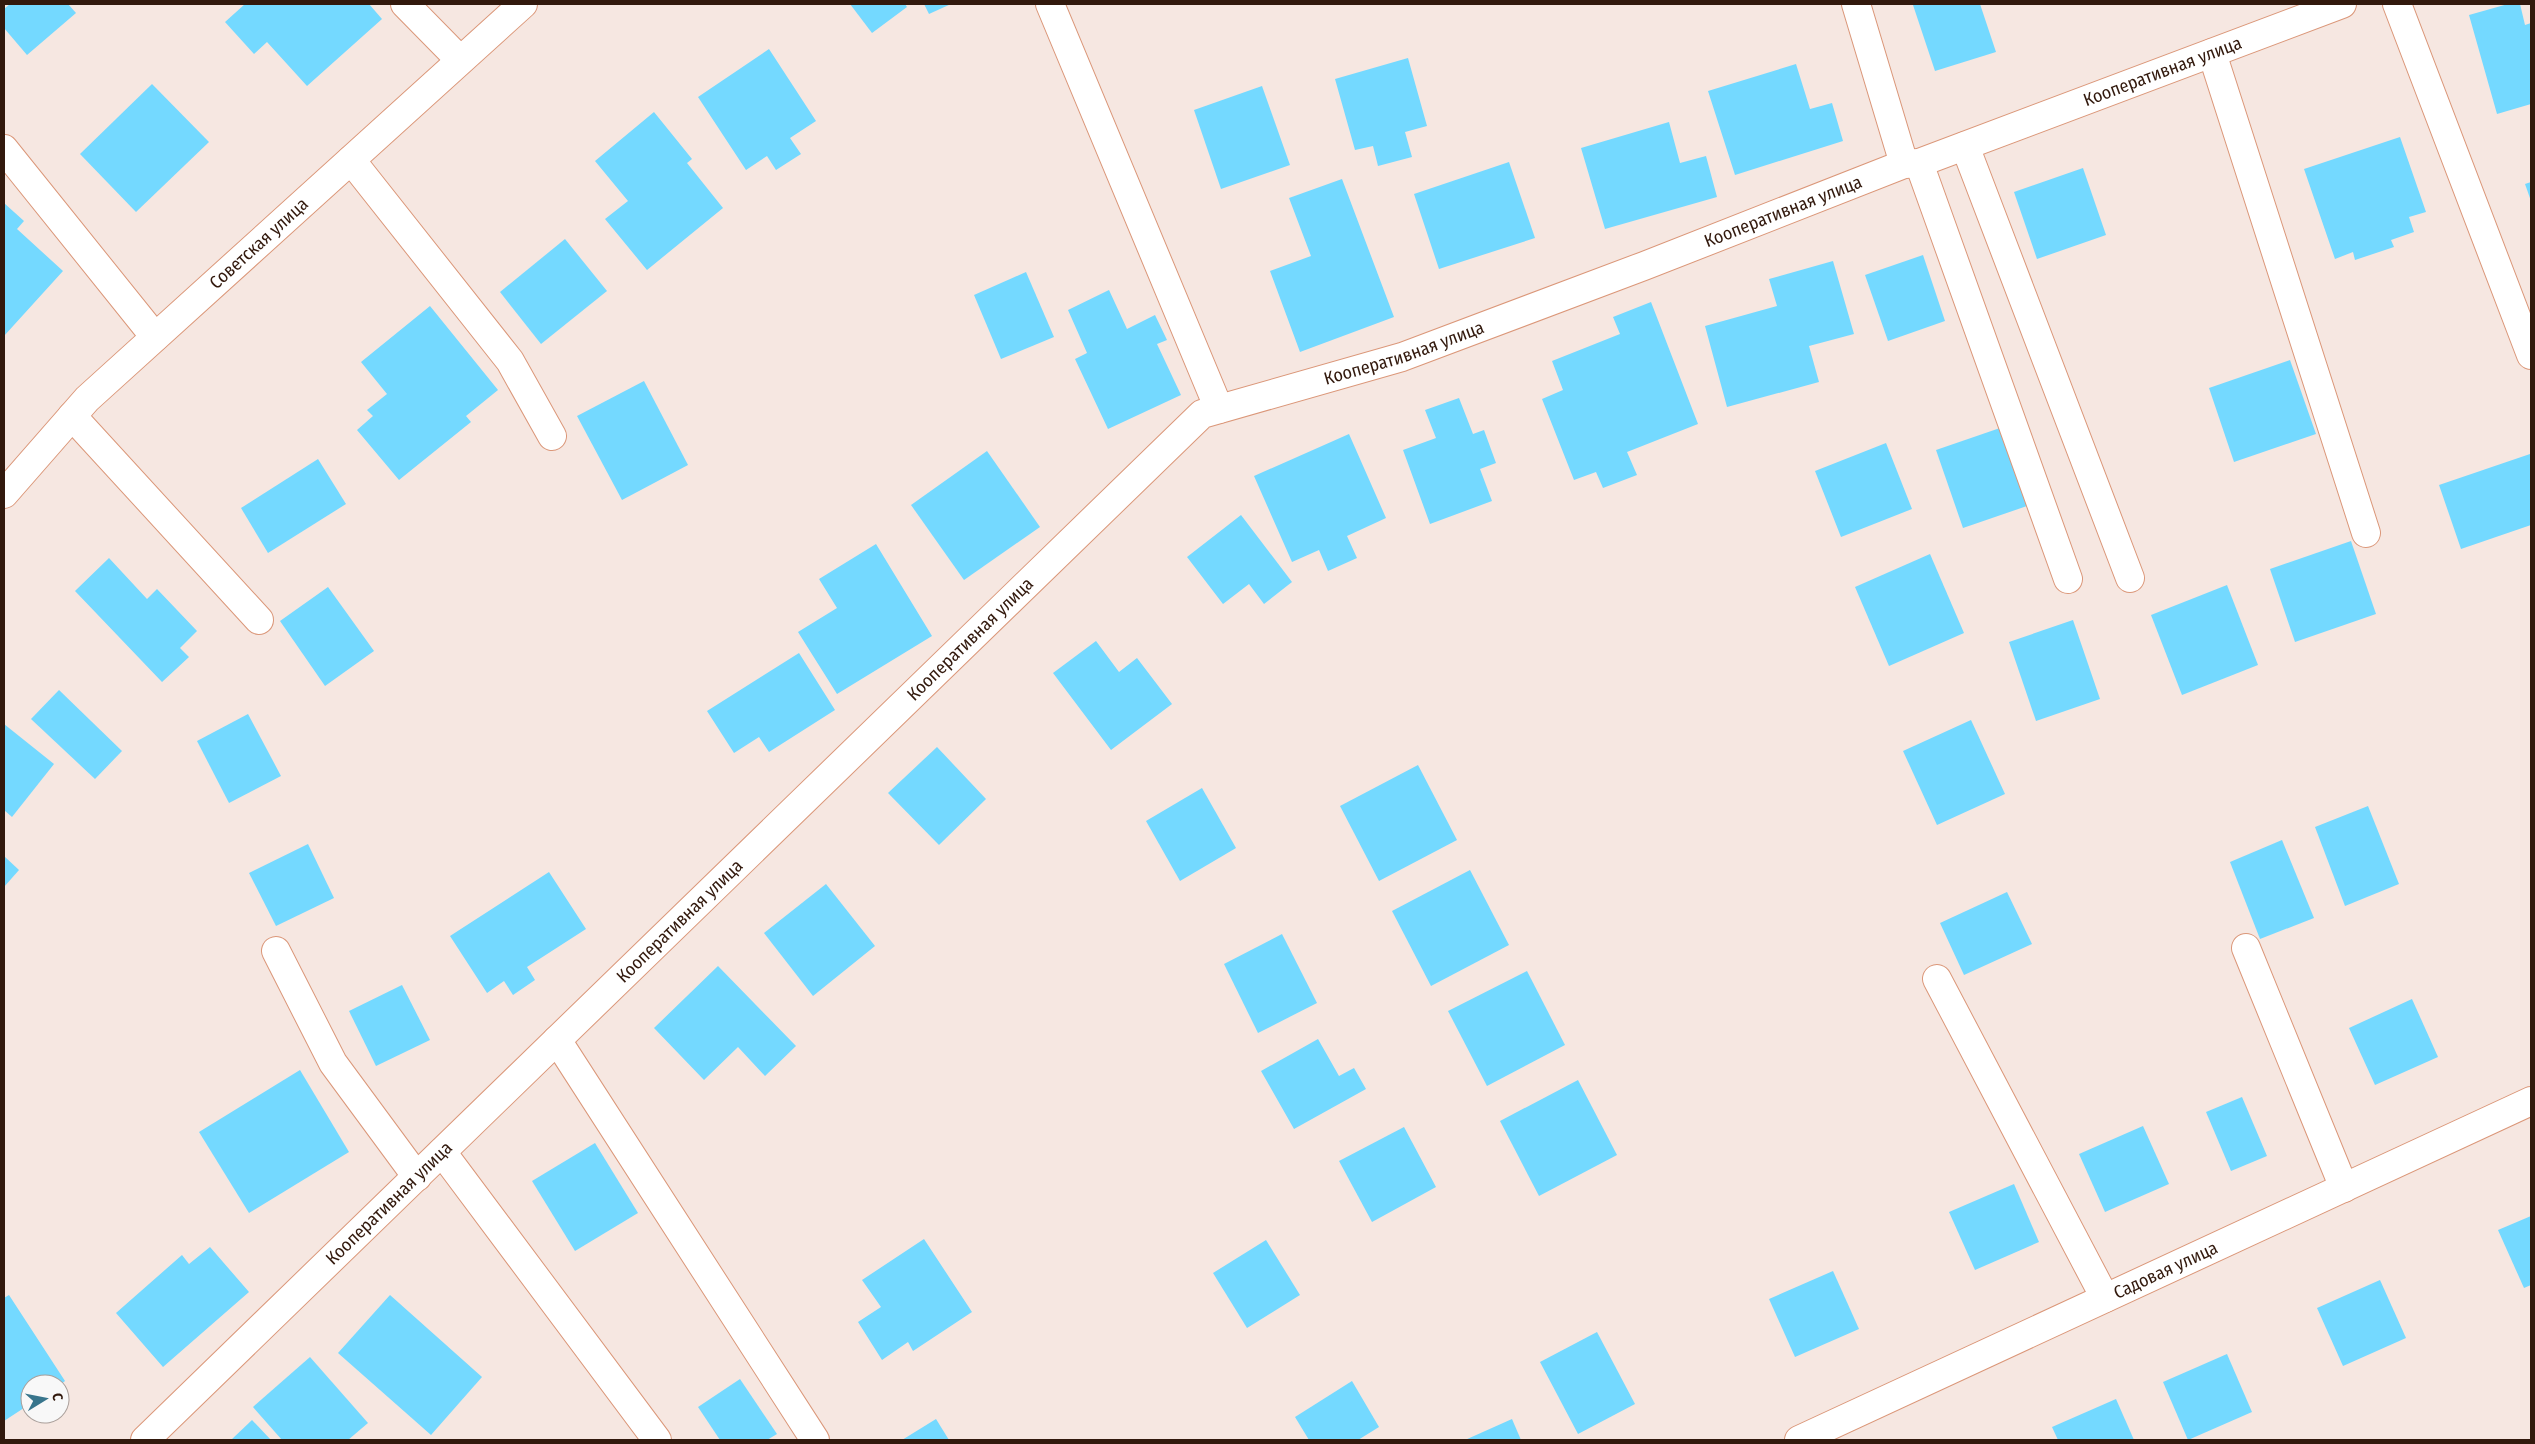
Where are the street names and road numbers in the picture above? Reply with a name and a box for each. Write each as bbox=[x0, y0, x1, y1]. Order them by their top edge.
street label: Кооперативная улица bbox=[2080, 32, 2245, 111]
street label: Кооперативная улица bbox=[1701, 171, 1865, 252]
street label: Советская улица bbox=[205, 193, 313, 294]
street label: Кооперативная улица bbox=[1321, 316, 1487, 390]
street label: Кооперативная улица bbox=[902, 573, 1038, 705]
street label: Кооперативная улица bbox=[612, 855, 747, 987]
street label: Кооперативная улица bbox=[321, 1137, 457, 1269]
street label: Садовая улица bbox=[2110, 1237, 2221, 1304]

